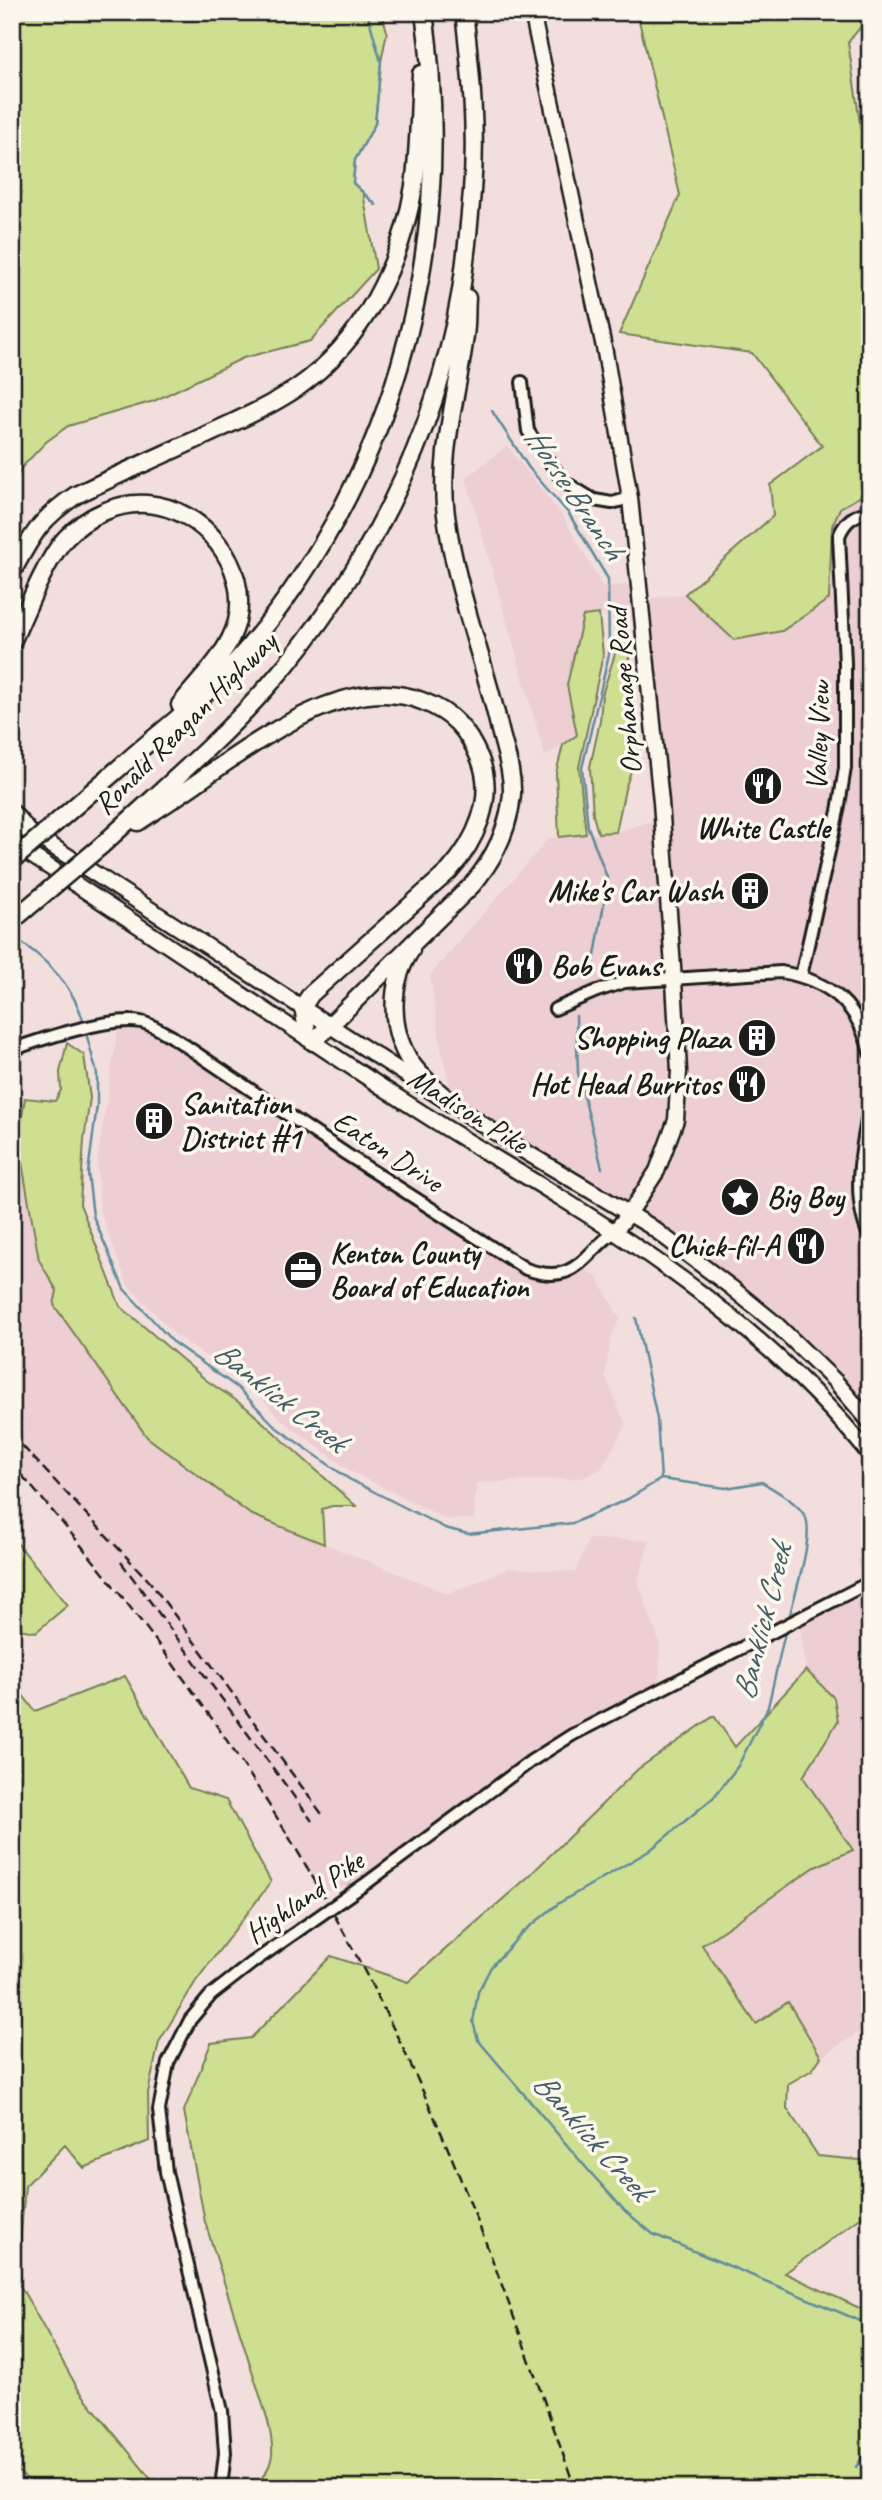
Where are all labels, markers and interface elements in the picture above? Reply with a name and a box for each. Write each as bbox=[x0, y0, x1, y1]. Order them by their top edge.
water label: Horse Branch bbox=[516, 419, 636, 569]
street label: Orphanage Road bbox=[597, 602, 650, 776]
street label: Ronald Reagan Highway bbox=[85, 621, 287, 823]
street label: Valley View bbox=[797, 678, 839, 791]
restaurant icon: White Castle bbox=[742, 765, 784, 807]
place label: White Castle bbox=[697, 809, 832, 847]
building icon: Mike's Car Wash bbox=[729, 870, 771, 912]
place label: Mike's Car Wash bbox=[548, 872, 725, 910]
restaurant icon: Bob Evans bbox=[503, 945, 545, 987]
place label: Bob Evans bbox=[551, 947, 664, 985]
building icon: Shopping Plaza bbox=[736, 1017, 778, 1059]
place label: Shopping Plaza bbox=[574, 1019, 733, 1057]
street label: Madison Pike bbox=[401, 1058, 537, 1163]
restaurant icon: Hot Head Burritos bbox=[726, 1063, 768, 1105]
place label: Hot Head Burritos bbox=[530, 1065, 723, 1103]
place label: Sanitation District #1 bbox=[181, 1085, 304, 1157]
building icon: Sanitation District #1 bbox=[133, 1100, 175, 1142]
street label: Eaton Drive bbox=[326, 1101, 452, 1202]
place icon: Big Boy bbox=[719, 1176, 761, 1218]
place label: Big Boy bbox=[767, 1178, 847, 1217]
restaurant icon: Chick-fil-A bbox=[785, 1225, 827, 1267]
place label: Chick-fil-A bbox=[669, 1227, 782, 1265]
place label: Kenton County Board of Education bbox=[330, 1234, 530, 1306]
office icon: Kenton County Board of Education bbox=[282, 1249, 324, 1291]
water label: Banklick Creek bbox=[205, 1331, 359, 1464]
water label: Banklick Creek bbox=[723, 1535, 802, 1704]
street label: Highland Pike bbox=[237, 1841, 373, 1952]
water label: Banklick Creek bbox=[524, 2064, 664, 2212]

